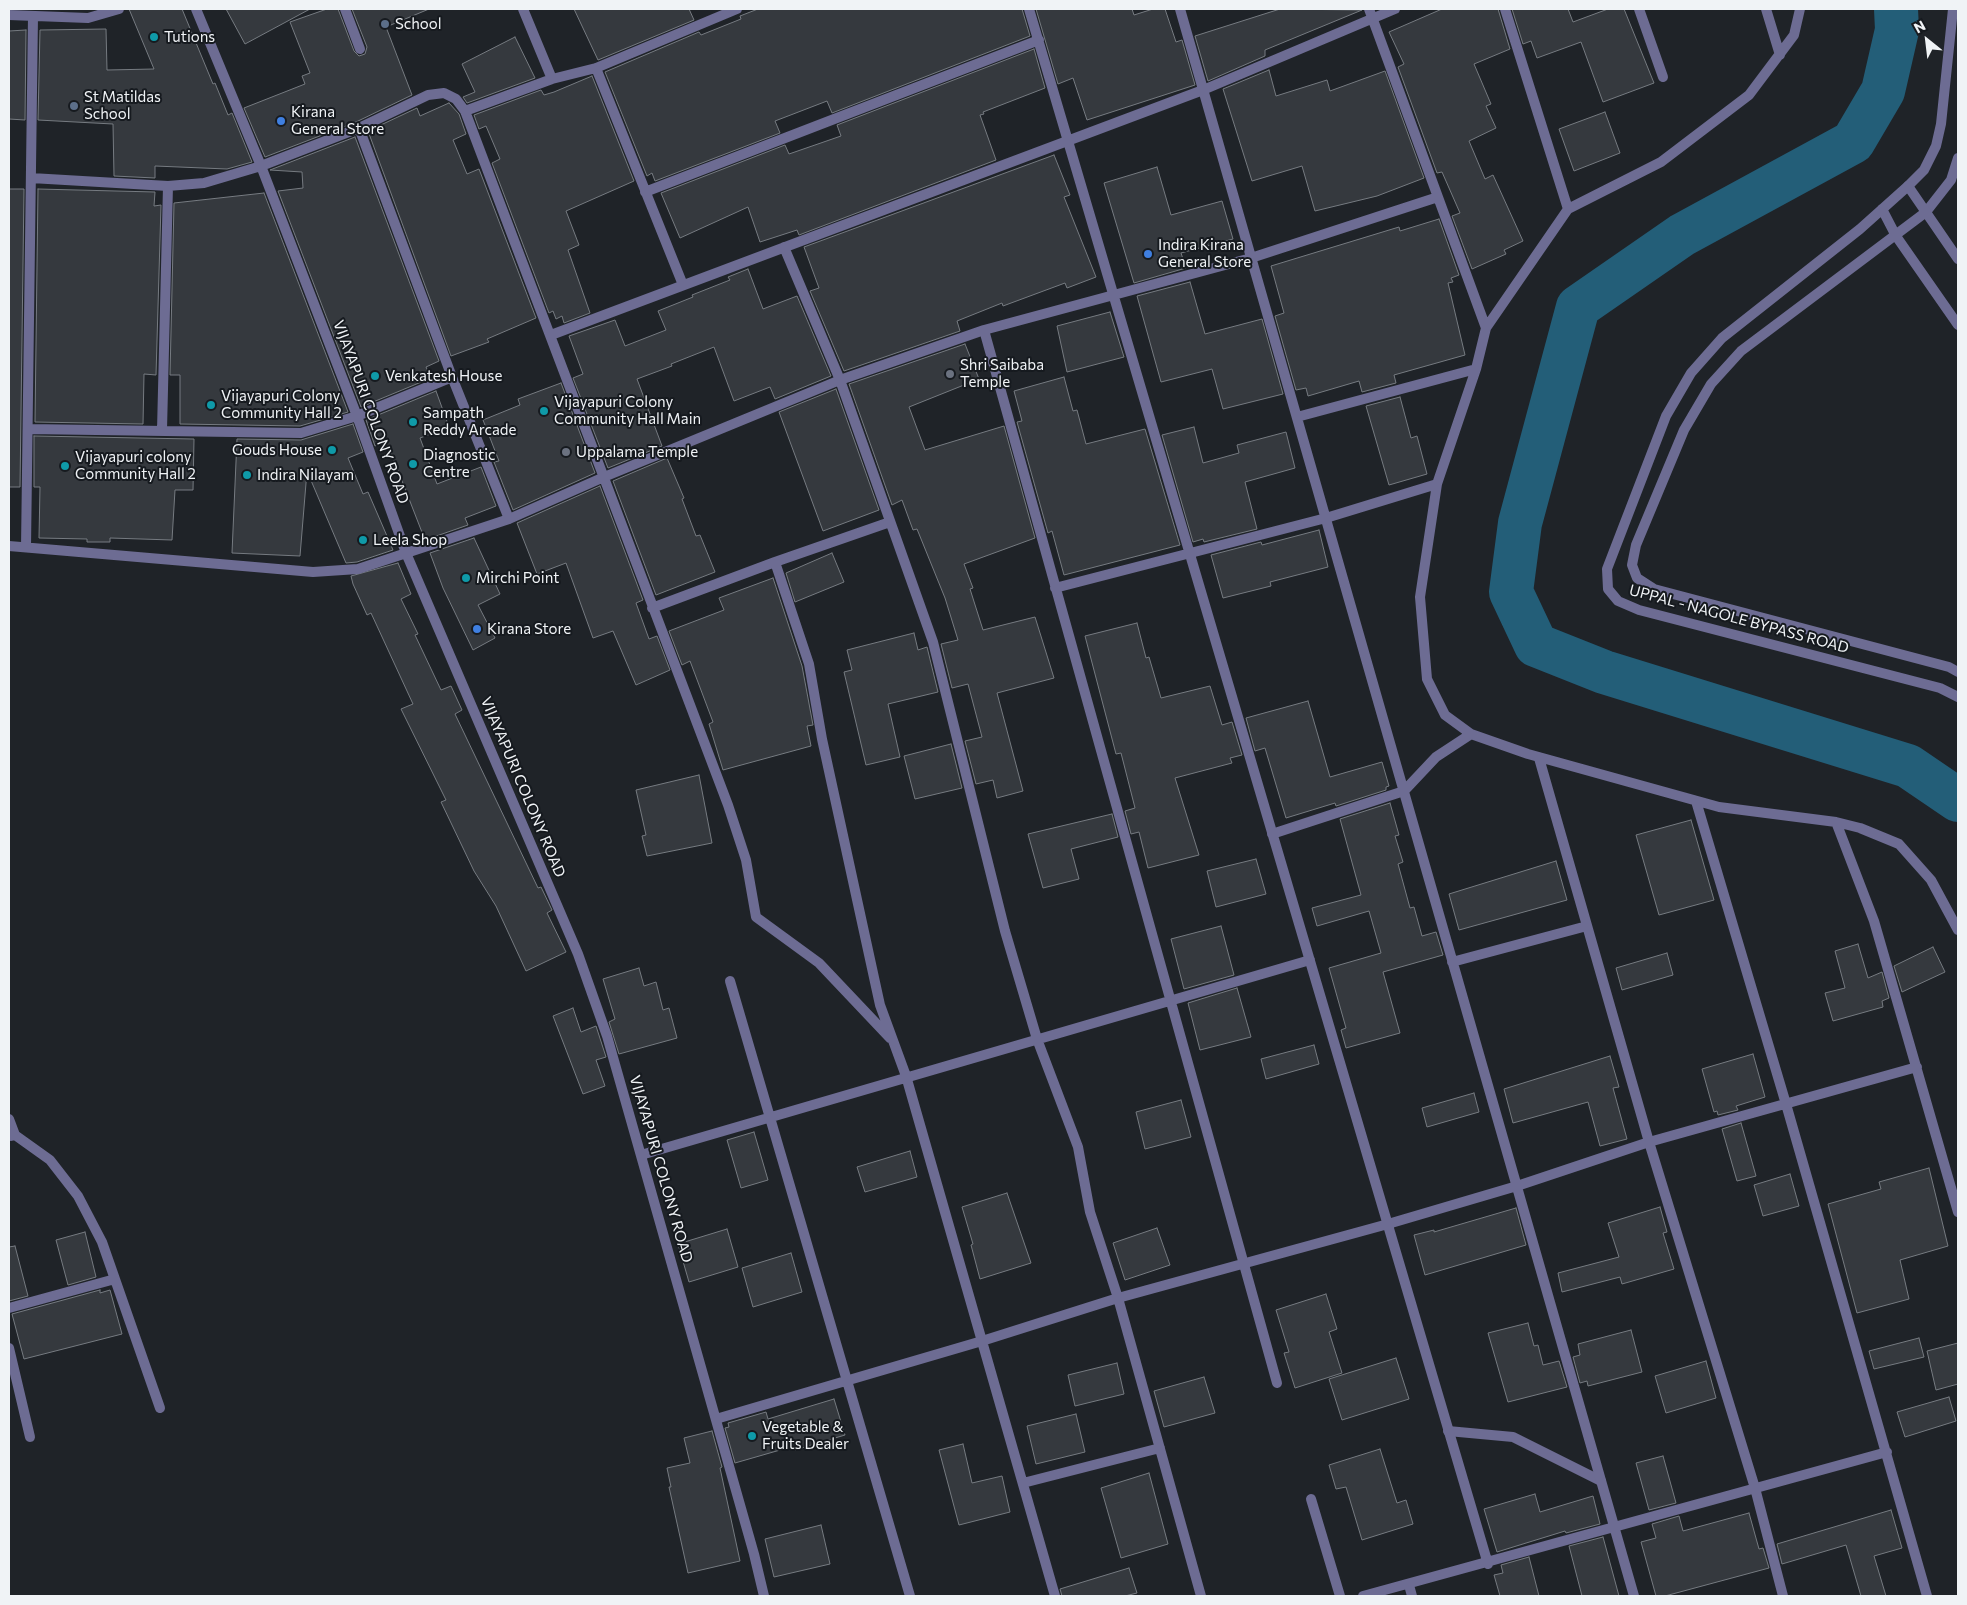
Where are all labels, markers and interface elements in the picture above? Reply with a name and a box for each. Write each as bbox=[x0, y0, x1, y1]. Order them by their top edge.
place label: School bbox=[395, 15, 442, 33]
north arrow bbox=[1902, 15, 1952, 65]
text: N bbox=[1911, 16, 1928, 36]
marker: School bbox=[379, 18, 391, 30]
place label: Tutions bbox=[164, 28, 215, 46]
marker: Tutions bbox=[148, 31, 160, 43]
place label: St Matildas School bbox=[84, 88, 161, 123]
marker: St Matildas School bbox=[68, 100, 80, 112]
place label: Kirana General Store bbox=[291, 103, 384, 138]
marker: Kirana General Store bbox=[275, 115, 287, 127]
place label: Indira Kirana General Store bbox=[1158, 236, 1251, 271]
marker: Indira Kirana General Store bbox=[1142, 248, 1154, 260]
street label: VIJAYAPURI COLONY ROAD bbox=[329, 318, 413, 506]
place label: Shri Saibaba Temple bbox=[960, 356, 1044, 391]
place label: Venkatesh House bbox=[385, 367, 502, 385]
marker: Shri Saibaba Temple bbox=[944, 368, 956, 380]
marker: Venkatesh House bbox=[369, 370, 381, 382]
place label: Vijayapuri Colony Community Hall 2 bbox=[221, 387, 342, 422]
place label: Vijayapuri Colony Community Hall Main bbox=[554, 393, 701, 428]
marker: Vijayapuri Colony Community Hall 2 bbox=[205, 399, 217, 411]
place label: Sampath Reddy Arcade bbox=[423, 404, 516, 439]
marker: Vijayapuri Colony Community Hall Main bbox=[538, 405, 550, 417]
marker: Sampath Reddy Arcade bbox=[407, 416, 419, 428]
place label: Gouds House bbox=[232, 441, 322, 459]
place label: Uppalama Temple bbox=[576, 443, 698, 461]
marker: Gouds House bbox=[326, 444, 338, 456]
place label: Diagnostic Centre bbox=[423, 446, 495, 481]
marker: Uppalama Temple bbox=[560, 446, 572, 458]
place label: Vijayapuri colony Community Hall 2 bbox=[75, 448, 196, 483]
marker: Diagnostic Centre bbox=[407, 458, 419, 470]
marker: Vijayapuri colony Community Hall 2 bbox=[59, 460, 71, 472]
place label: Indira Nilayam bbox=[257, 466, 354, 484]
marker: Indira Nilayam bbox=[241, 469, 253, 481]
place label: Leela Shop bbox=[373, 531, 447, 549]
marker: Leela Shop bbox=[357, 534, 369, 546]
place label: Mirchi Point bbox=[476, 569, 559, 587]
marker: Mirchi Point bbox=[460, 572, 472, 584]
street label: UPPAL - NAGOLE BYPASS ROAD bbox=[1627, 581, 1851, 657]
place label: Kirana Store bbox=[487, 620, 571, 638]
marker: Kirana Store bbox=[471, 623, 483, 635]
street label: VIJAYAPURI COLONY ROAD bbox=[477, 694, 569, 880]
street label: VIJAYAPURI COLONY ROAD bbox=[626, 1073, 696, 1265]
place label: Vegetable & Fruits Dealer bbox=[762, 1418, 849, 1453]
marker: Vegetable & Fruits Dealer bbox=[746, 1430, 758, 1442]

